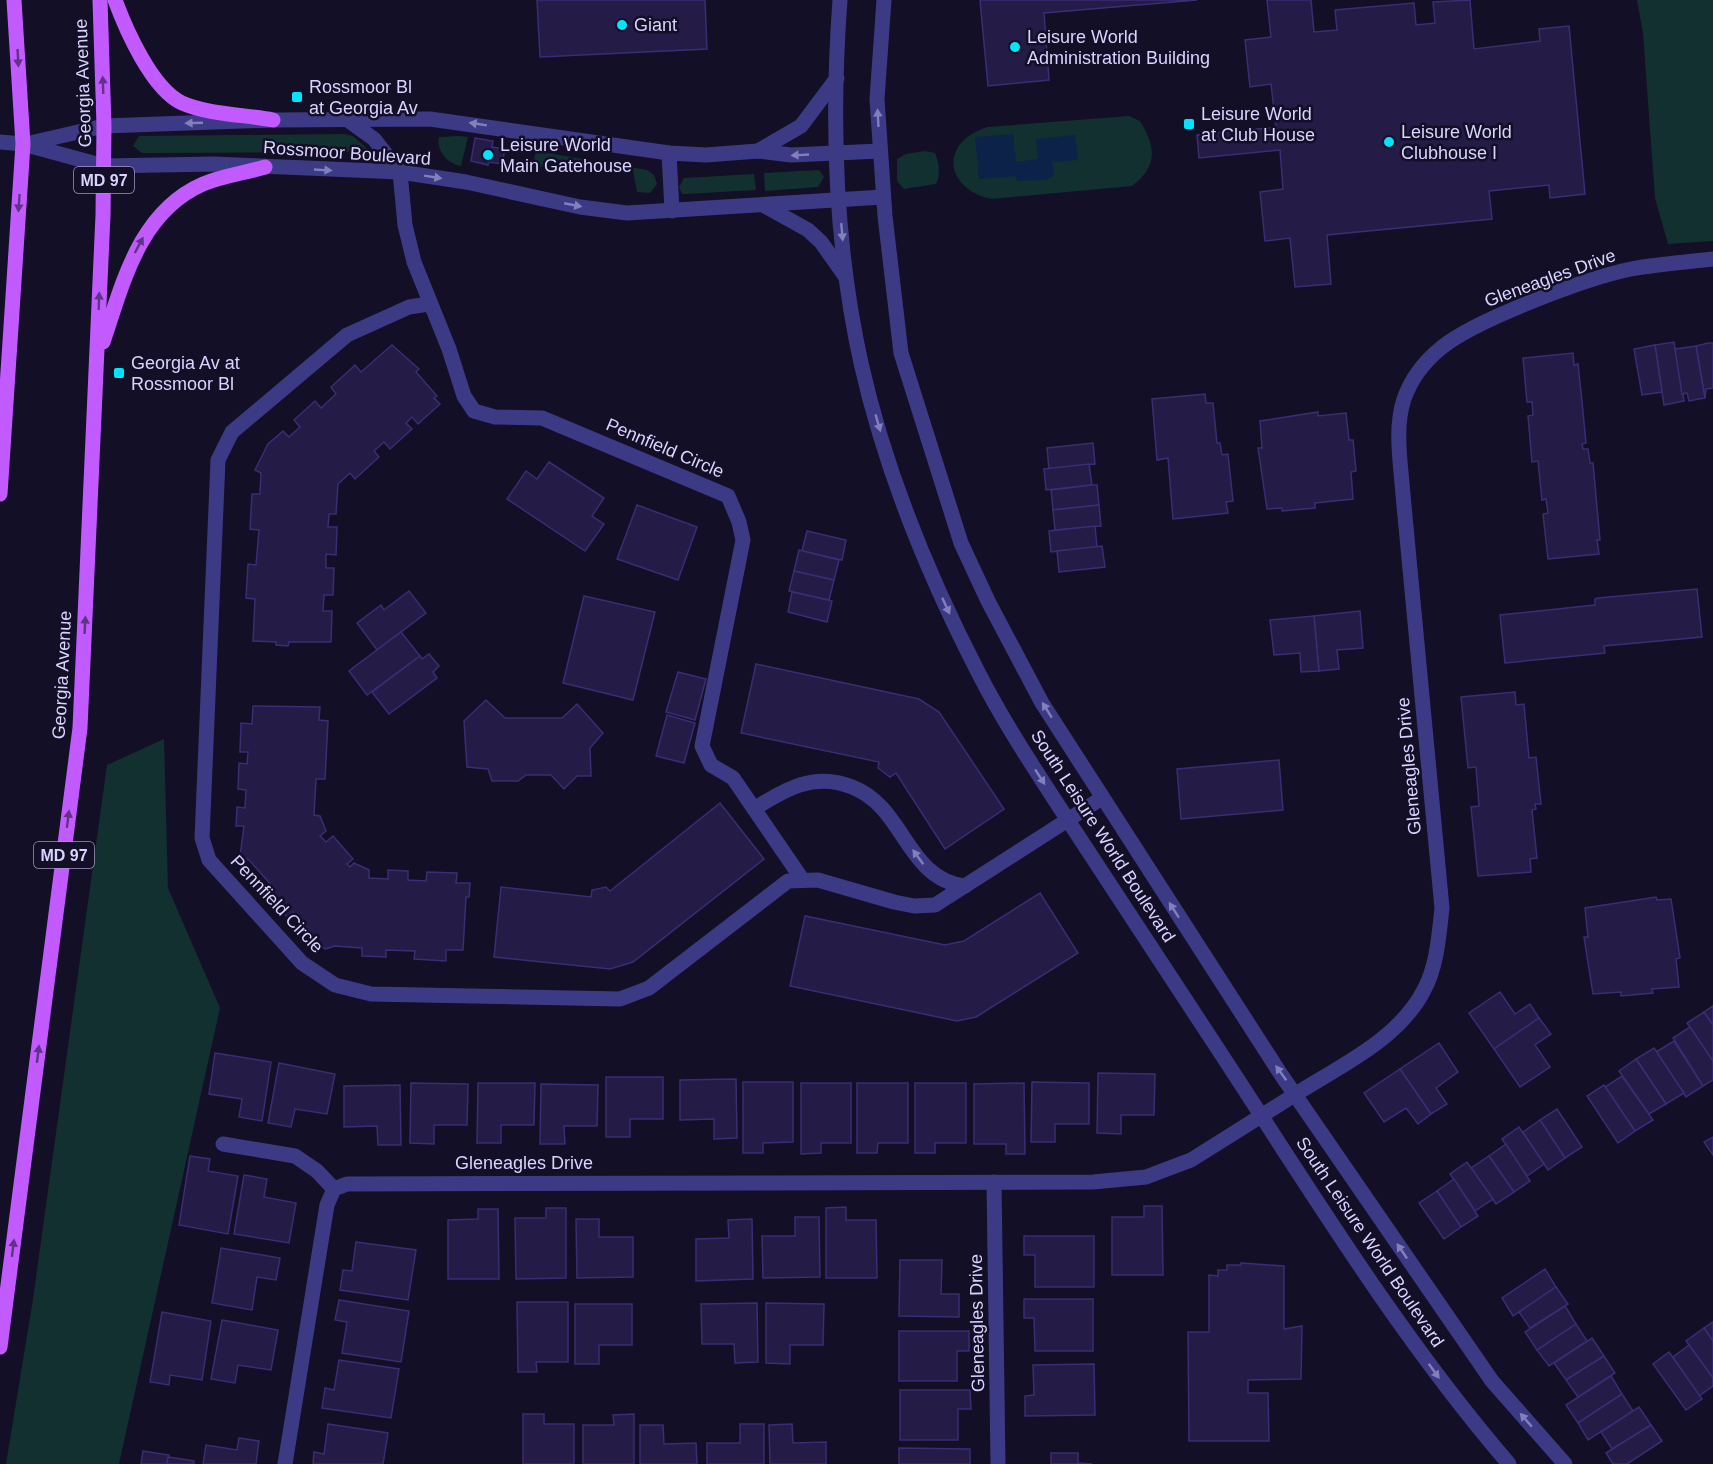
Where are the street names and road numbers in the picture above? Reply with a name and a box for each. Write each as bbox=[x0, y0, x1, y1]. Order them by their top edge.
street label: Georgia Avenue bbox=[71, 18, 95, 148]
street label: Rossmoor Boulevard bbox=[262, 137, 432, 169]
road number: MD 97 bbox=[74, 167, 134, 193]
street label: Gleneagles Drive bbox=[1482, 245, 1618, 311]
street label: Pennfield Circle bbox=[603, 414, 727, 482]
street label: Georgia Avenue bbox=[49, 610, 75, 740]
street label: Gleneagles Drive bbox=[1393, 696, 1425, 836]
street label: South Leisure World Boulevard bbox=[1027, 726, 1179, 946]
road number: MD 97 bbox=[34, 842, 94, 868]
street label: Pennfield Circle bbox=[227, 851, 327, 957]
street label: South Leisure World Boulevard bbox=[1292, 1133, 1448, 1351]
street label: Gleneagles Drive bbox=[455, 1153, 593, 1173]
street label: Gleneagles Drive bbox=[966, 1254, 988, 1392]

